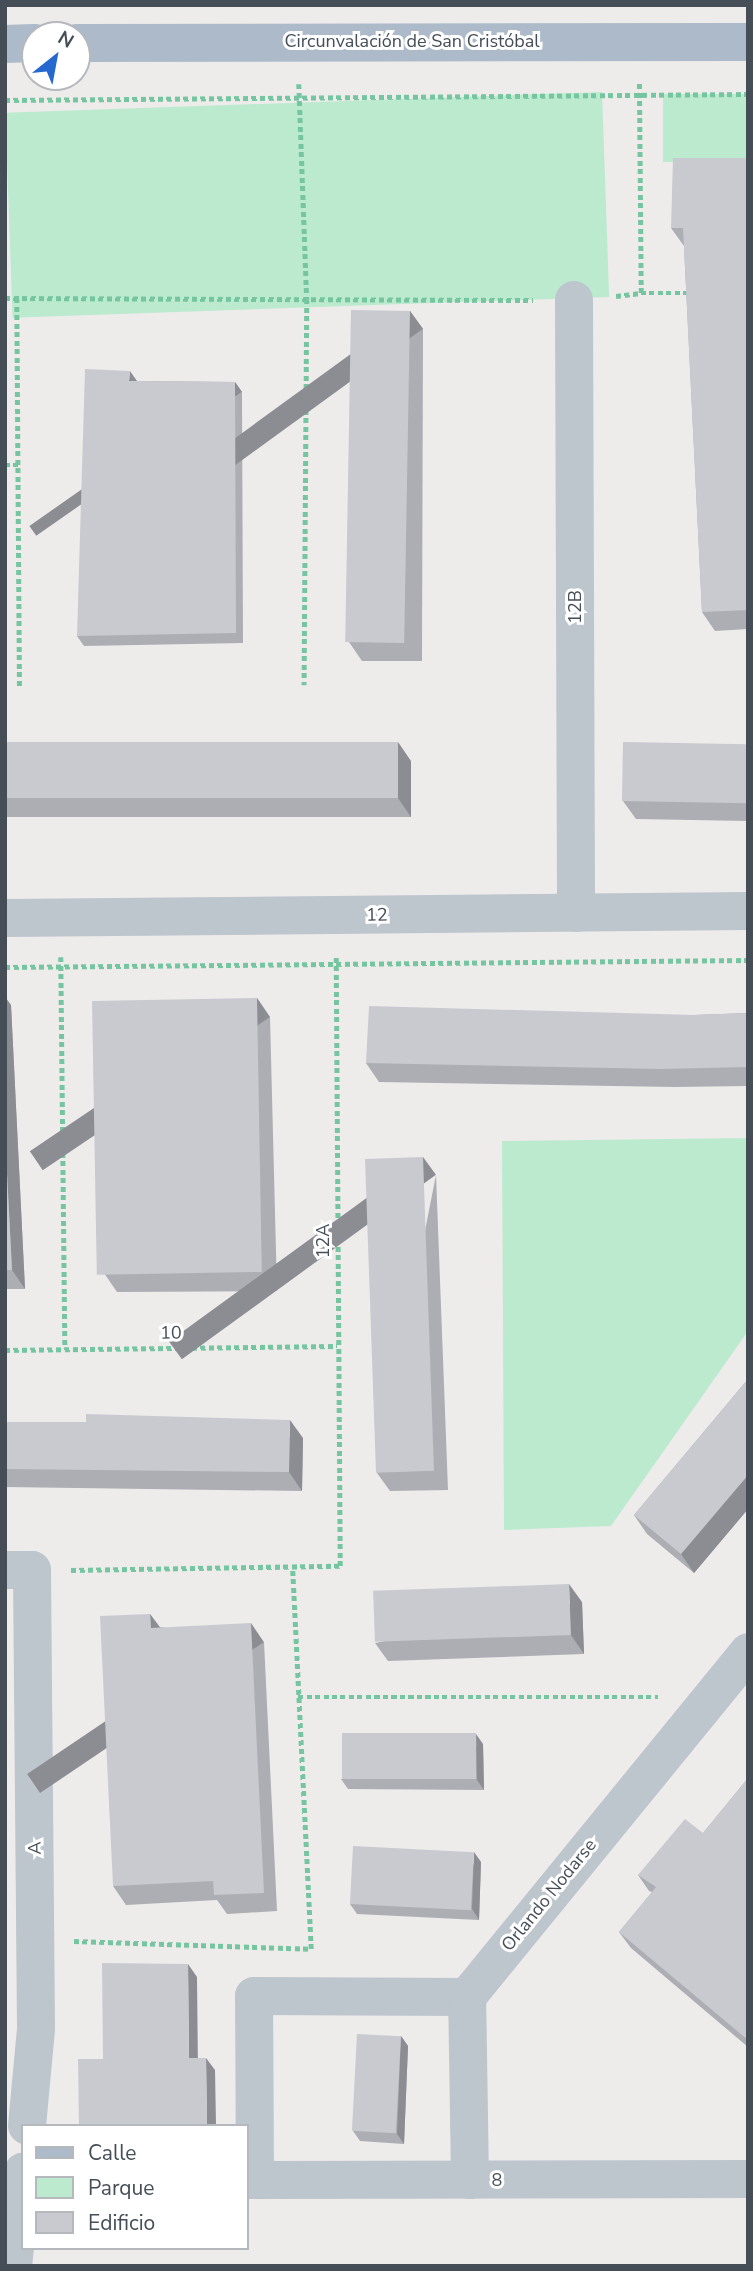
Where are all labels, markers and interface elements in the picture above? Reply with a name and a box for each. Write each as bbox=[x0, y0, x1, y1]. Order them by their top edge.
north arrow bbox=[21, 21, 91, 91]
text: N bbox=[53, 25, 79, 55]
street label: Circunvalación de San Cristóbal bbox=[284, 30, 540, 52]
street label: 12B bbox=[564, 590, 586, 624]
street label: 12 bbox=[366, 904, 388, 926]
street label: 12A bbox=[312, 1224, 334, 1258]
street label: 10 bbox=[160, 1322, 182, 1344]
street label: Orlando Nodarse bbox=[497, 1834, 601, 1956]
street label: A bbox=[24, 1841, 46, 1855]
legend bbox=[21, 2124, 248, 2250]
text: Calle bbox=[88, 2139, 136, 2167]
street label: 8 bbox=[492, 2169, 502, 2191]
text: Parque bbox=[88, 2174, 155, 2202]
text: Edificio bbox=[88, 2209, 155, 2237]

